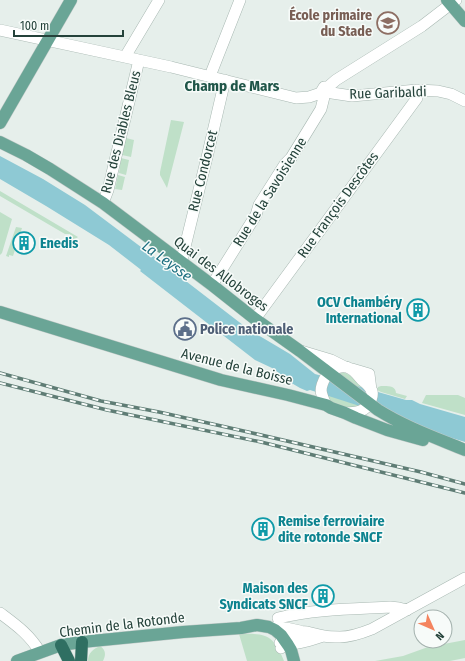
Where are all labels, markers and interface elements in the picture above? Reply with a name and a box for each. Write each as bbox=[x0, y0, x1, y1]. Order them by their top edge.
place label: École primaire du Stade bbox=[289, 6, 372, 40]
school or university icon: École primaire du Stade bbox=[375, 10, 401, 36]
scale bar bbox=[14, 12, 123, 38]
text: 100 m bbox=[20, 19, 49, 33]
street label: Rue des Diables Bleus bbox=[97, 69, 145, 195]
district label: Champ de Mars bbox=[185, 77, 280, 95]
street label: Rue Garibaldi bbox=[349, 83, 427, 103]
street label: Rue Condorcet bbox=[185, 128, 221, 213]
street label: Rue de la Savoisienne bbox=[230, 134, 310, 250]
street label: Rue François Descôtes bbox=[294, 149, 382, 261]
building icon: Enedis bbox=[11, 230, 37, 256]
street label: Quai des Allobroges bbox=[170, 233, 272, 315]
place label: Enedis bbox=[40, 235, 78, 252]
water label: La Leysse bbox=[139, 237, 195, 285]
place label: OCV Chambéry International bbox=[317, 294, 402, 327]
building icon: OCV Chambéry International bbox=[405, 297, 431, 323]
public building icon: Police nationale bbox=[172, 316, 198, 342]
place label: Police nationale bbox=[200, 321, 293, 338]
street label: Avenue de la Boisse bbox=[180, 345, 295, 389]
place label: Remise ferroviaire dite rotonde SNCF bbox=[278, 513, 385, 546]
building icon: Remise ferroviaire dite rotonde SNCF bbox=[250, 516, 276, 542]
place label: Maison des Syndicats SNCF bbox=[220, 580, 309, 613]
building icon: Maison des Syndicats SNCF bbox=[310, 583, 336, 609]
street label: Chemin de la Rotonde bbox=[58, 609, 186, 641]
north arrow bbox=[413, 609, 453, 649]
text: N bbox=[433, 629, 447, 643]

